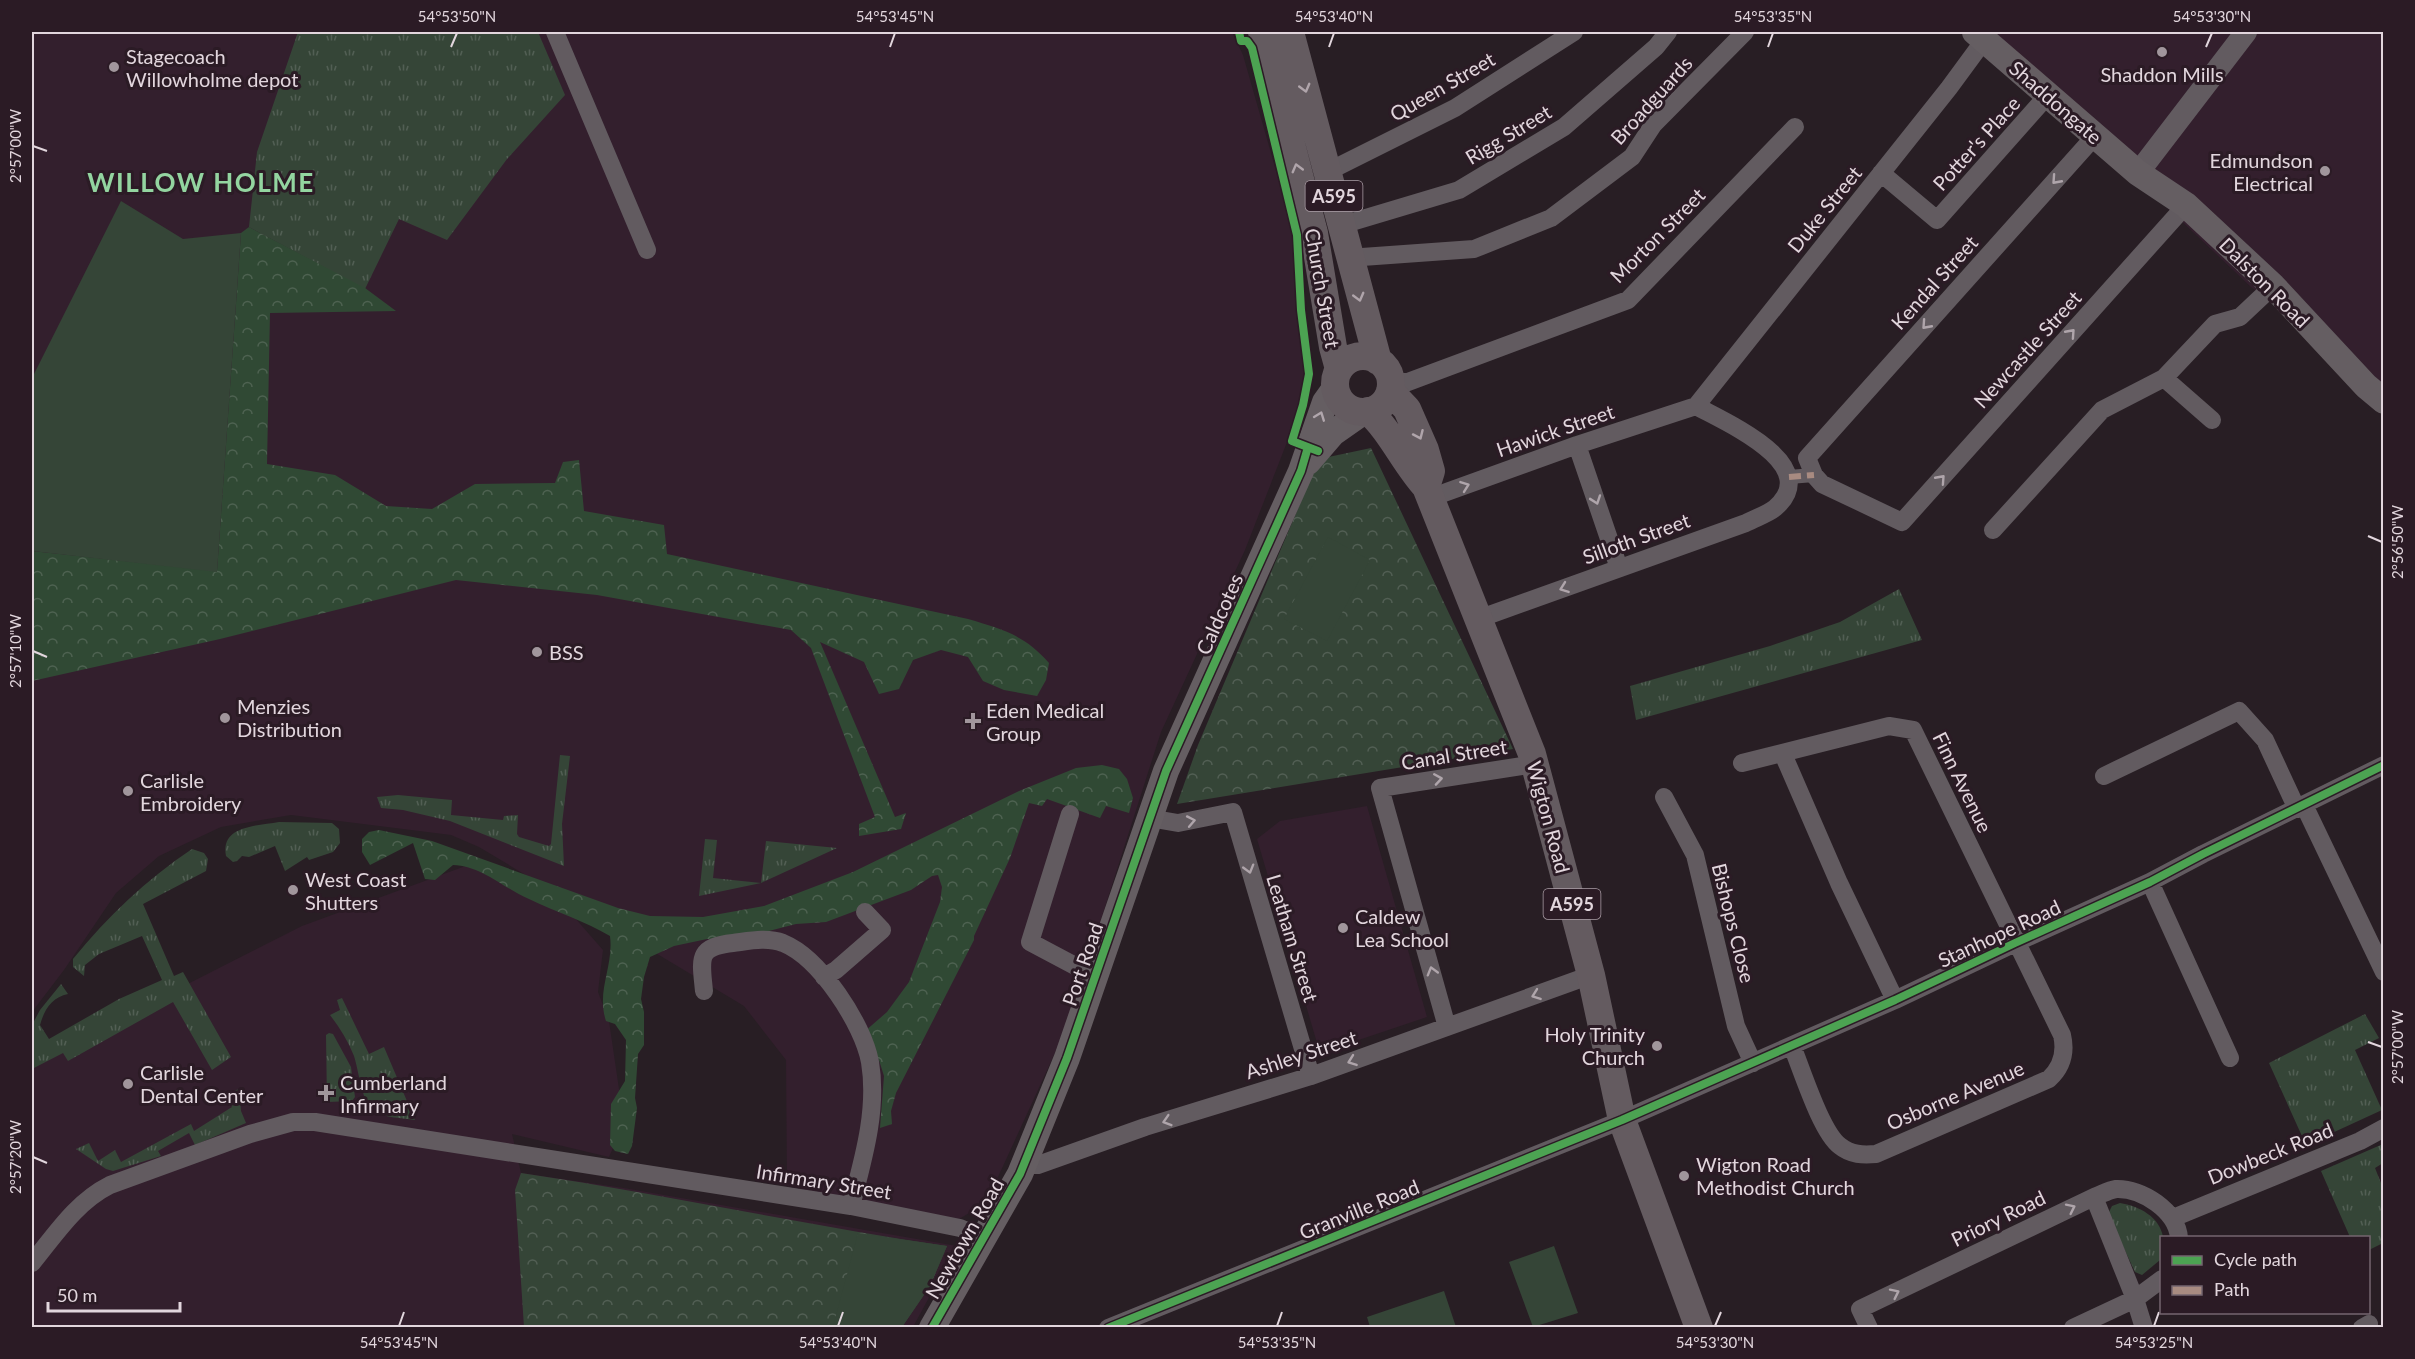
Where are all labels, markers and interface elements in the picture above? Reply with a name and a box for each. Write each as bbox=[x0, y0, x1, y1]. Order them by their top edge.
text: 54°53'50"N bbox=[418, 7, 496, 25]
text: 54°53'45"N bbox=[856, 7, 934, 25]
text: 54°53'40"N bbox=[1295, 7, 1373, 25]
text: 54°53'35"N bbox=[1734, 7, 1812, 25]
text: 54°53'30"N bbox=[2173, 7, 2251, 25]
place label: Stagecoach Willowholme depot bbox=[126, 44, 298, 91]
marker: Shaddon Mills bbox=[2155, 45, 2169, 59]
street label: Queen Street bbox=[1385, 46, 1499, 126]
street label: Broadguards bbox=[1605, 51, 1697, 149]
street label: Shaddongate bbox=[2005, 55, 2107, 149]
marker: Stagecoach Willowholme depot bbox=[107, 60, 121, 74]
place label: Shaddon Mills bbox=[2100, 62, 2224, 86]
one-way arrow bbox=[1298, 82, 1310, 93]
street label: Potter's Place bbox=[1927, 91, 2025, 195]
street label: Rigg Street bbox=[1461, 99, 1555, 169]
text: 2°57'00"W bbox=[6, 109, 24, 183]
place label: Edmundson Electrical bbox=[2210, 148, 2313, 195]
street label: Duke Street bbox=[1782, 161, 1866, 257]
one-way arrow bbox=[1292, 164, 1304, 174]
marker: Edmundson Electrical bbox=[2318, 164, 2332, 178]
district label: WILLOW HOLME bbox=[87, 166, 315, 198]
one-way arrow bbox=[2052, 173, 2063, 183]
road number: A595 bbox=[1306, 181, 1362, 211]
street label: Morton Street bbox=[1605, 183, 1709, 287]
street label: Church Street bbox=[1301, 226, 1345, 350]
street label: Kendal Street bbox=[1886, 230, 1982, 334]
street label: Dalston Road bbox=[2215, 232, 2315, 332]
street label: Newcastle Street bbox=[1968, 285, 2086, 413]
one-way arrow bbox=[1352, 292, 1365, 302]
one-way arrow bbox=[1922, 318, 1933, 329]
one-way arrow bbox=[2064, 330, 2075, 340]
street label: Hawick Street bbox=[1493, 399, 1617, 461]
one-way arrow bbox=[1313, 412, 1325, 423]
one-way arrow bbox=[1411, 429, 1423, 440]
one-way arrow bbox=[1934, 475, 1945, 486]
one-way arrow bbox=[1458, 481, 1469, 493]
one-way arrow bbox=[1589, 494, 1601, 505]
text: 2°56'50"W bbox=[2388, 505, 2406, 579]
street label: Silloth Street bbox=[1579, 508, 1693, 568]
street label: Caldcotes bbox=[1191, 570, 1247, 658]
one-way arrow bbox=[1559, 580, 1570, 593]
text: 2°57'10"W bbox=[6, 614, 24, 688]
place label: BSS bbox=[549, 640, 584, 664]
marker: BSS bbox=[530, 645, 544, 659]
place label: Menzies Distribution bbox=[237, 694, 342, 741]
place label: Eden Medical Group bbox=[986, 698, 1104, 745]
marker: Menzies Distribution bbox=[218, 711, 232, 725]
marker: Eden Medical Group bbox=[964, 712, 982, 730]
street label: Finn Avenue bbox=[1928, 728, 1998, 836]
street label: Canal Street bbox=[1399, 734, 1509, 774]
street label: Wigton Road bbox=[1523, 758, 1575, 876]
place label: Carlisle Embroidery bbox=[140, 768, 242, 815]
one-way arrow bbox=[1434, 773, 1443, 785]
marker: Carlisle Embroidery bbox=[121, 784, 135, 798]
one-way arrow bbox=[1186, 815, 1196, 828]
street label: Bishops Close bbox=[1708, 861, 1760, 985]
one-way arrow bbox=[1242, 863, 1254, 874]
place label: West Coast Shutters bbox=[305, 867, 406, 914]
street label: Leatham Street bbox=[1262, 871, 1324, 1005]
marker: West Coast Shutters bbox=[286, 883, 300, 897]
road number: A595 bbox=[1544, 889, 1600, 919]
street label: Stanhope Road bbox=[1934, 894, 2064, 972]
place label: Caldew Lea School bbox=[1355, 904, 1449, 951]
street label: Port Road bbox=[1057, 919, 1107, 1009]
marker: Caldew Lea School bbox=[1336, 921, 1350, 935]
one-way arrow bbox=[1426, 966, 1439, 976]
one-way arrow bbox=[1531, 988, 1542, 1001]
text: 2°57'00"W bbox=[2388, 1010, 2406, 1084]
place label: Holy Trinity Church bbox=[1545, 1022, 1646, 1069]
street label: Ashley Street bbox=[1242, 1025, 1360, 1083]
marker: Holy Trinity Church bbox=[1650, 1039, 1664, 1053]
one-way arrow bbox=[1347, 1054, 1358, 1066]
street label: Osborne Avenue bbox=[1883, 1055, 2027, 1135]
place label: Carlisle Dental Center bbox=[140, 1060, 264, 1107]
place label: Cumberland Infirmary bbox=[340, 1070, 447, 1117]
marker: Carlisle Dental Center bbox=[121, 1077, 135, 1091]
marker: Cumberland Infirmary bbox=[317, 1084, 335, 1102]
one-way arrow bbox=[1162, 1114, 1173, 1126]
street label: Dowbeck Road bbox=[2204, 1117, 2336, 1189]
text: 2°57'20"W bbox=[6, 1120, 24, 1194]
place label: Wigton Road Methodist Church bbox=[1696, 1152, 1855, 1199]
street label: Infirmary Street bbox=[755, 1158, 893, 1204]
marker: Wigton Road Methodist Church bbox=[1677, 1169, 1691, 1183]
street label: Newtown Road bbox=[920, 1173, 1008, 1303]
street label: Granville Road bbox=[1296, 1174, 1422, 1244]
street label: Priory Road bbox=[1947, 1185, 2049, 1251]
one-way arrow bbox=[2064, 1204, 2075, 1215]
legend bbox=[2160, 1236, 2370, 1314]
text: Cycle path bbox=[2214, 1248, 2297, 1270]
scale bar bbox=[48, 1275, 180, 1313]
text: Path bbox=[2214, 1278, 2250, 1300]
text: 50 m bbox=[57, 1284, 97, 1306]
one-way arrow bbox=[1888, 1288, 1899, 1300]
text: 54°53'45"N bbox=[360, 1333, 438, 1351]
text: 54°53'40"N bbox=[799, 1333, 877, 1351]
text: 54°53'35"N bbox=[1238, 1333, 1316, 1351]
text: 54°53'30"N bbox=[1676, 1333, 1754, 1351]
text: 54°53'25"N bbox=[2115, 1333, 2193, 1351]

